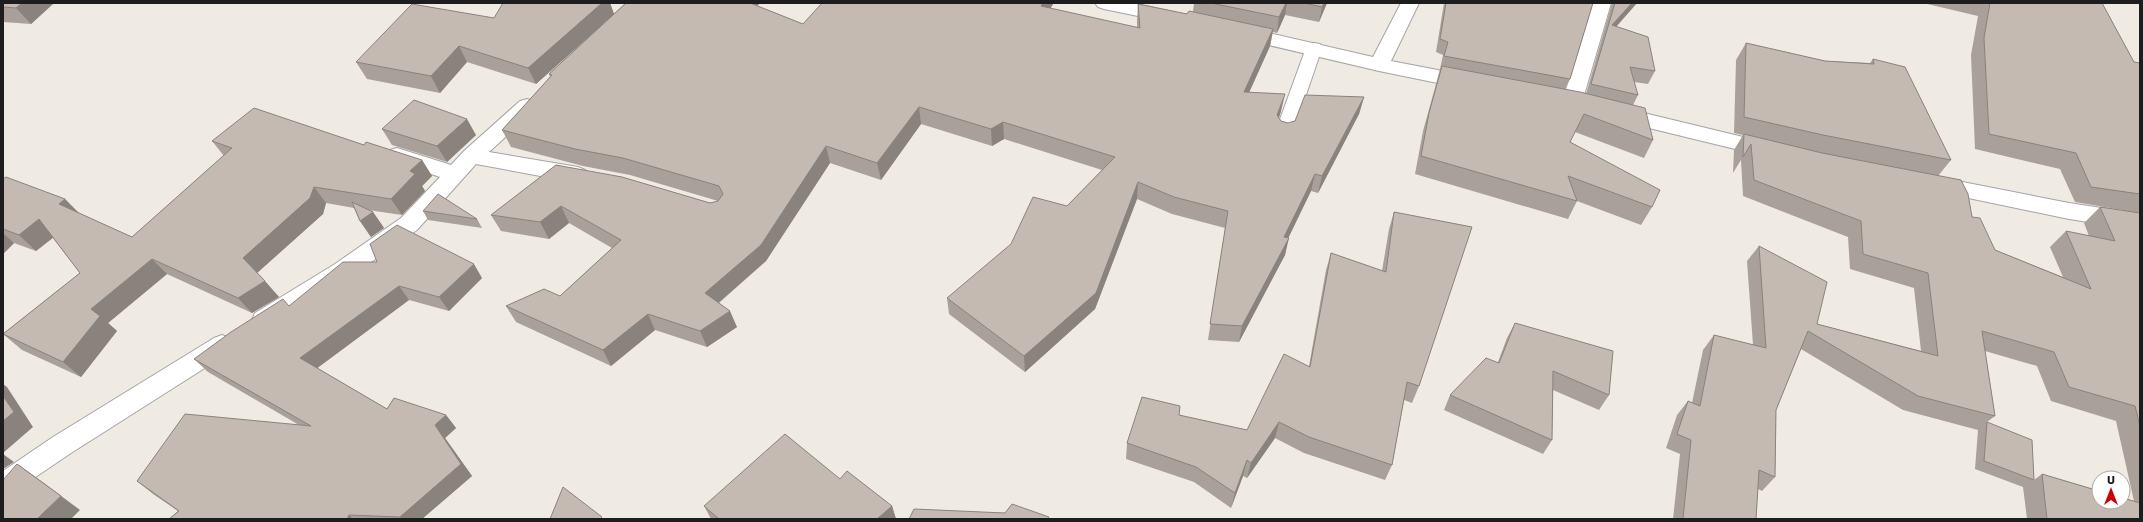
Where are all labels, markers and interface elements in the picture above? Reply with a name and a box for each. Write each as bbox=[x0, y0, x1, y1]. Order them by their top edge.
north arrow bbox=[2091, 470, 2131, 510]
text: U bbox=[2107, 474, 2115, 487]

